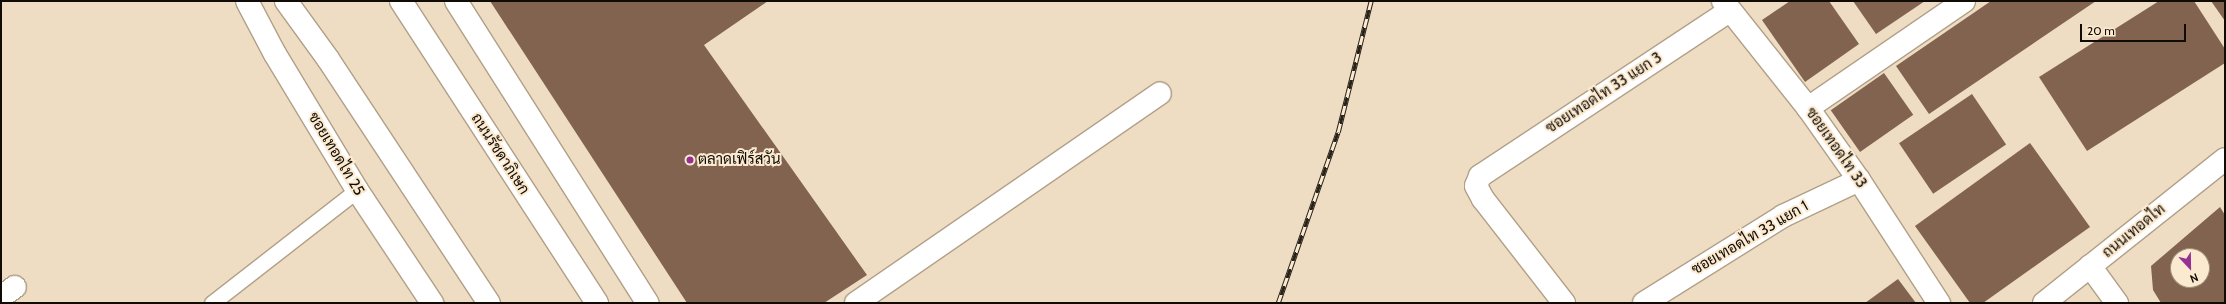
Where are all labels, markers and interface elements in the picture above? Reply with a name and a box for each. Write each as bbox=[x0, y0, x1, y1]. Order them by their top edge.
scale bar bbox=[2082, 16, 2188, 42]
text: 20 m bbox=[2087, 23, 2115, 38]
street label: ซอยเทอดไท 33 แยก 3 bbox=[1543, 49, 1665, 137]
street label: ซอยเทอดไท 33 bbox=[1802, 104, 1870, 192]
street label: ซอยเทอดไท 25 bbox=[304, 109, 368, 199]
street label: ถนนรัชดาภิเษก bbox=[467, 110, 533, 198]
place label: ตลาดเฟิร์สวัน bbox=[698, 151, 781, 169]
marker: ตลาดเฟิร์สวัน bbox=[685, 155, 695, 165]
street label: ซอยเทอดไท 33 แยก 1 bbox=[1688, 197, 1812, 279]
street label: ถนนเทอดไท bbox=[2099, 200, 2169, 262]
north arrow bbox=[2170, 248, 2210, 288]
text: N bbox=[2188, 270, 2200, 286]

